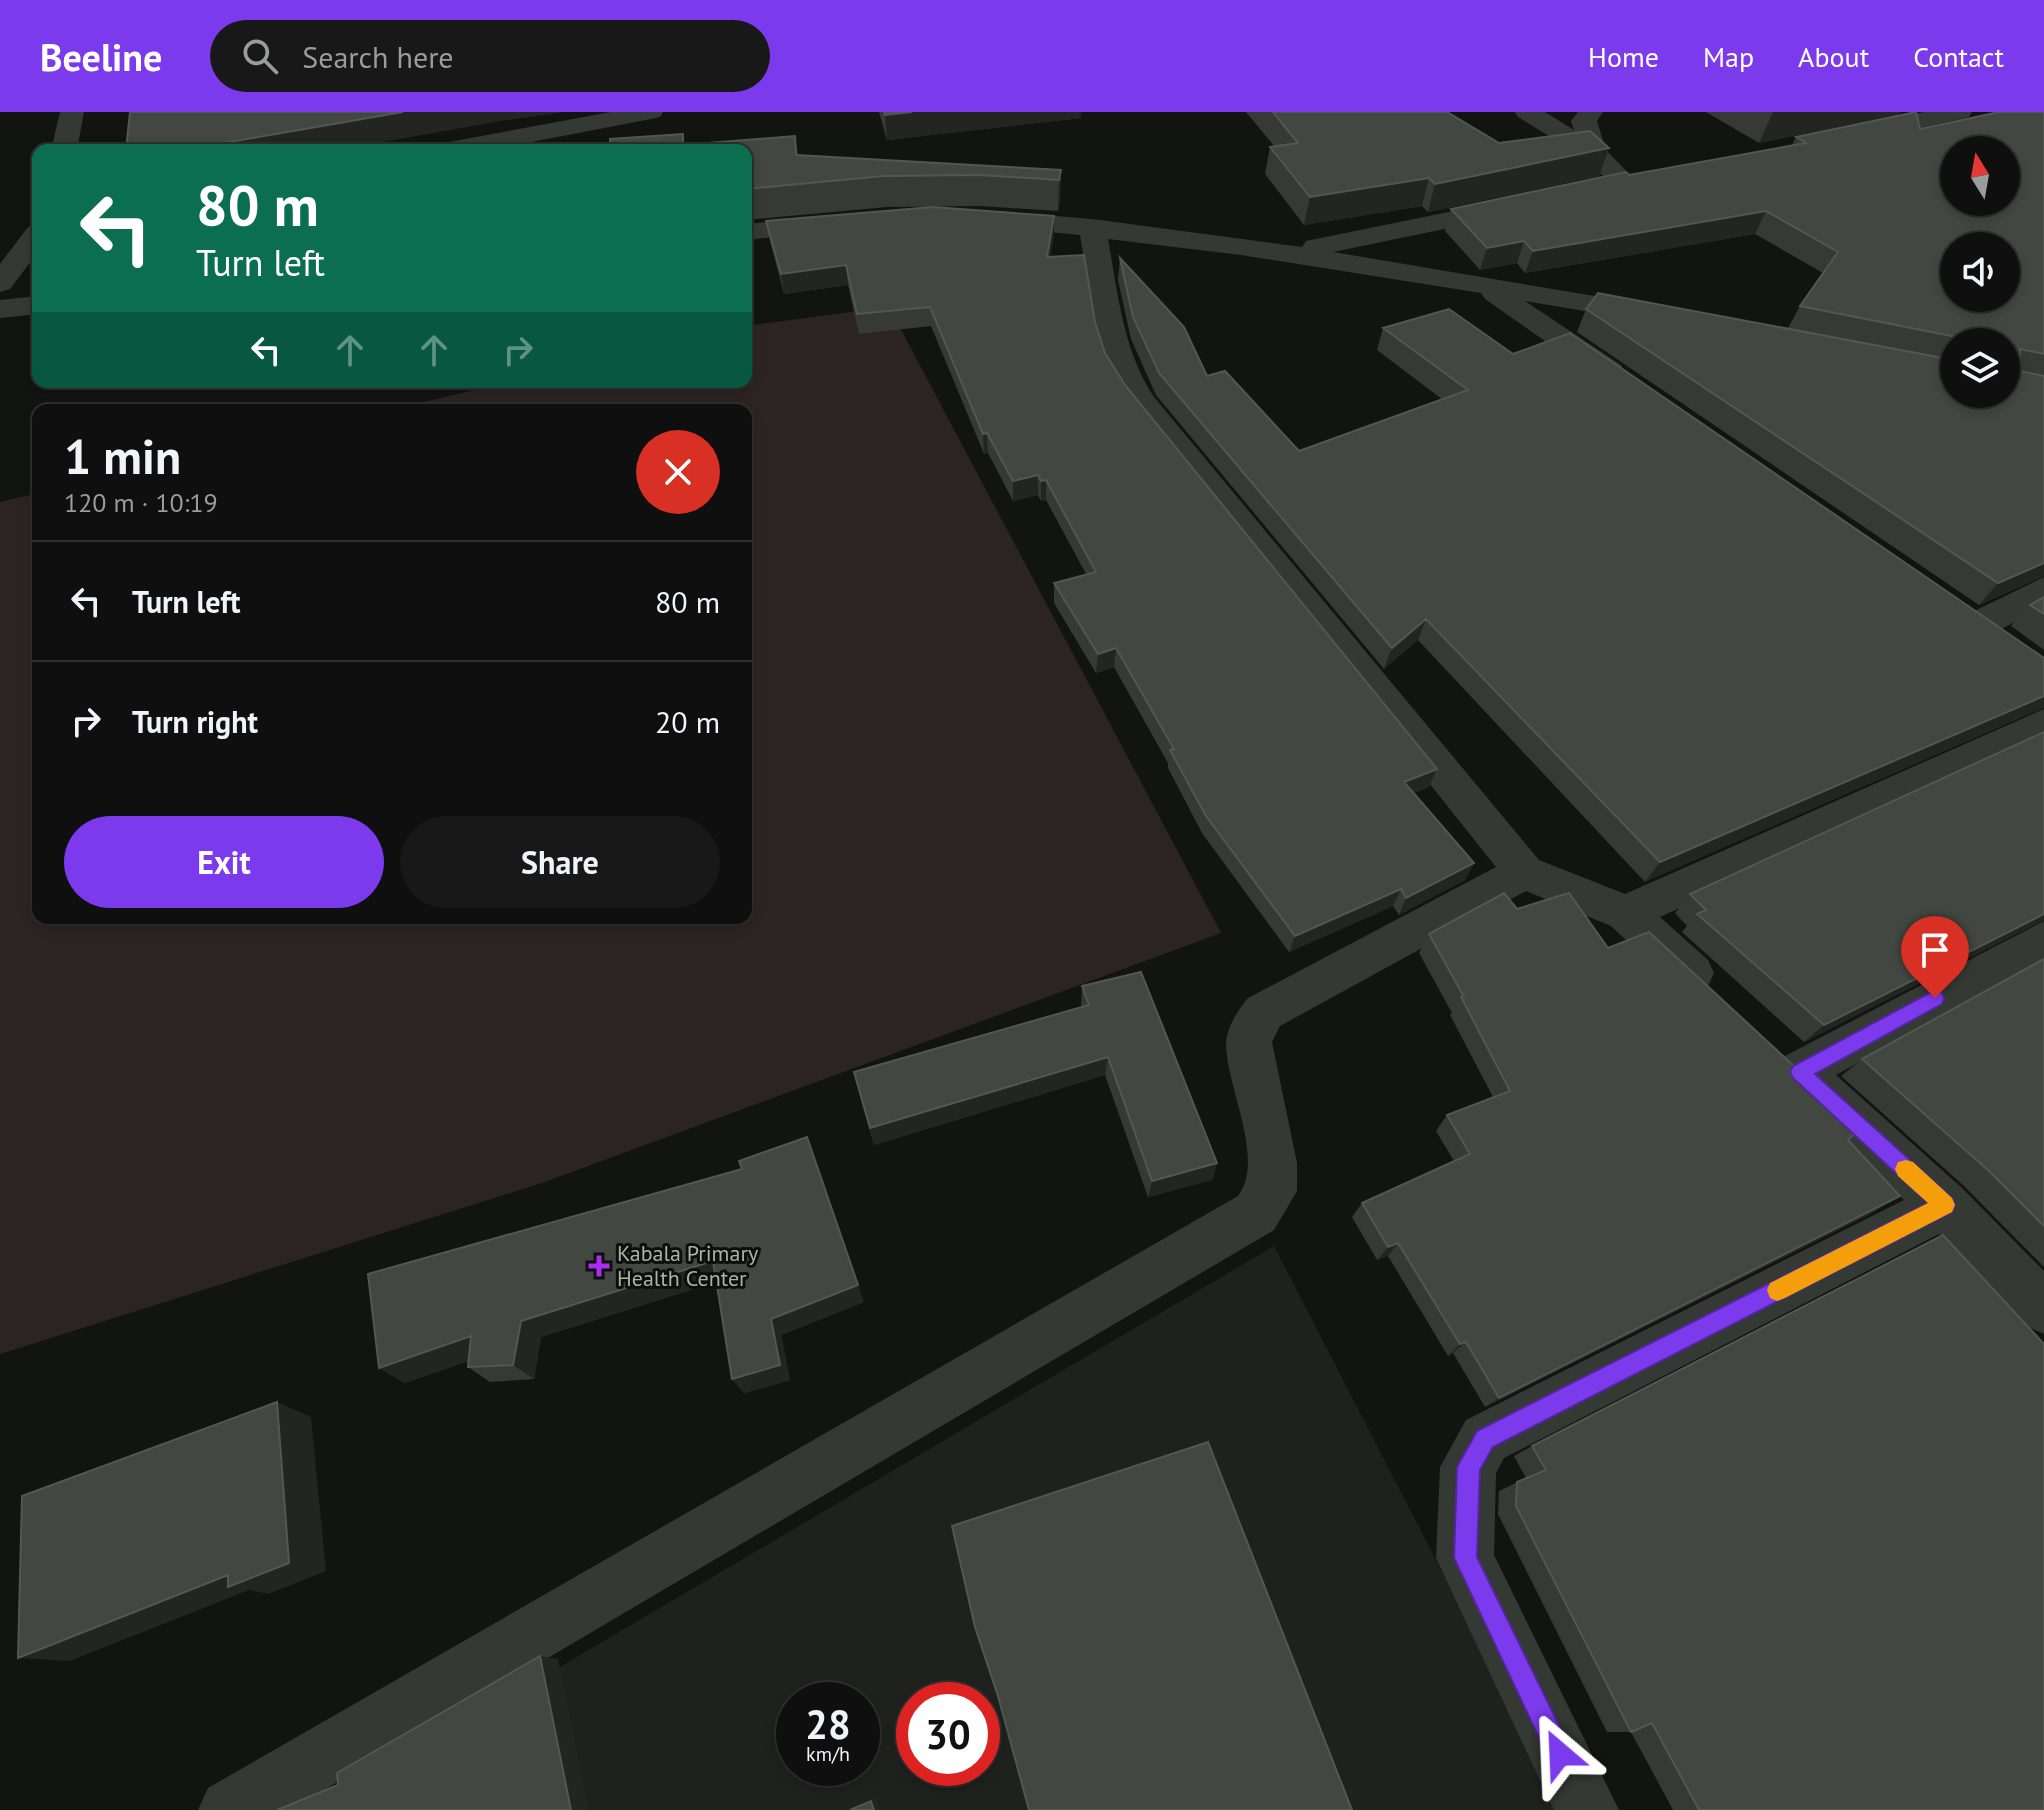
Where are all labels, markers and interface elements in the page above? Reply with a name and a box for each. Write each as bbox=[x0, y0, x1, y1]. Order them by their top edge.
search box bbox=[210, 20, 770, 92]
text: Beeline bbox=[40, 32, 162, 81]
icon: search bbox=[238, 34, 282, 78]
text: Search here bbox=[302, 37, 454, 76]
text: Home bbox=[1588, 38, 1659, 75]
text: Map bbox=[1703, 38, 1754, 75]
text: About bbox=[1798, 38, 1869, 75]
text: Contact bbox=[1913, 38, 2004, 75]
north arrow bbox=[1940, 136, 2020, 216]
map controls bbox=[1940, 136, 2020, 408]
text: 80 m bbox=[196, 169, 319, 241]
icon: left bbox=[64, 176, 168, 280]
button: sound bbox=[1940, 232, 2020, 312]
text: Turn left bbox=[196, 239, 325, 286]
icon: left bbox=[244, 328, 288, 372]
icon: ahead bbox=[328, 328, 372, 372]
icon: ahead bbox=[412, 328, 456, 372]
icon: right bbox=[496, 328, 540, 372]
button: layers bbox=[1940, 328, 2020, 408]
text: 1 min bbox=[64, 425, 181, 487]
button: close bbox=[636, 430, 720, 514]
text: 120 m · 10:19 bbox=[64, 486, 218, 519]
icon: left bbox=[64, 579, 108, 623]
text: Turn left bbox=[132, 582, 240, 621]
text: 80 m bbox=[655, 582, 720, 621]
icon: right bbox=[64, 699, 108, 743]
text: Turn right bbox=[132, 702, 258, 741]
text: 20 m bbox=[655, 702, 720, 741]
button: Exit bbox=[64, 816, 384, 908]
button: Share bbox=[400, 816, 720, 908]
pin bbox=[1901, 916, 1969, 998]
icon: arrive bbox=[1913, 928, 1957, 972]
place label: Kabala Primary Health Center bbox=[617, 1239, 759, 1292]
marker: Kabala Primary Health Center bbox=[588, 1255, 610, 1277]
speed limit sign: 30 bbox=[896, 1682, 1000, 1786]
text: 28 bbox=[805, 1698, 851, 1750]
position arrow bbox=[1518, 1712, 1602, 1796]
text: km/h bbox=[806, 1741, 850, 1767]

